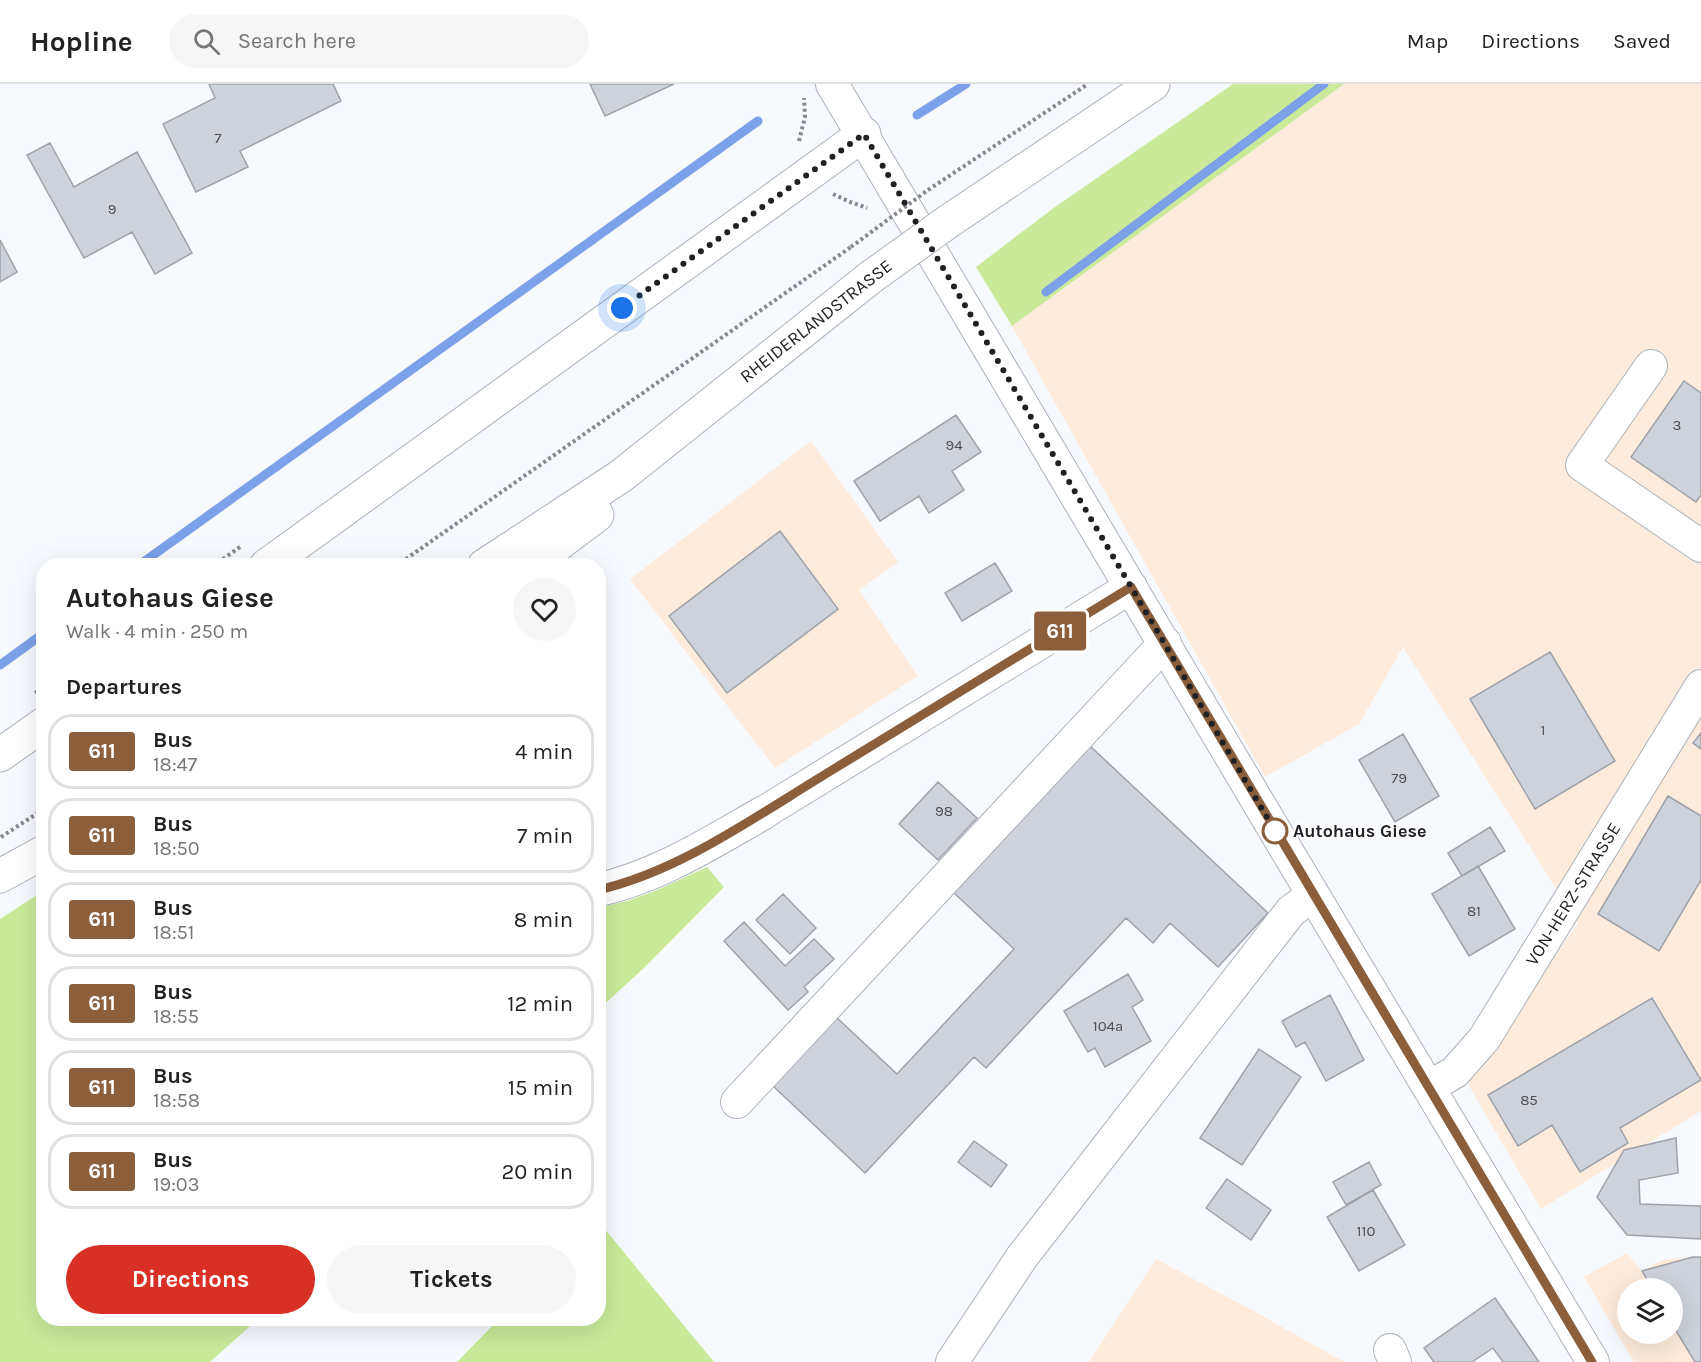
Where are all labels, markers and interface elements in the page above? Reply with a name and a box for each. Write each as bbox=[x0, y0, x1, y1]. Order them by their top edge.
search box bbox=[169, 14, 589, 68]
text: Hopline bbox=[30, 25, 133, 58]
icon: search bbox=[190, 25, 223, 58]
text: Search here bbox=[238, 28, 356, 54]
text: Map bbox=[1407, 29, 1448, 53]
text: Directions bbox=[1481, 29, 1580, 53]
text: Saved bbox=[1613, 29, 1671, 53]
house number: 7 bbox=[214, 129, 222, 147]
house number: 9 bbox=[108, 200, 116, 218]
street label: RHEIDERLANDSTRASSE bbox=[735, 255, 897, 387]
your location bbox=[607, 293, 637, 323]
house number: 3 bbox=[1673, 416, 1681, 434]
house number: 94 bbox=[945, 436, 963, 454]
button: heart bbox=[513, 578, 576, 641]
text: Autohaus Giese bbox=[66, 581, 274, 614]
line badge: 611 bbox=[1026, 612, 1094, 650]
text: 611 bbox=[1046, 619, 1074, 643]
text: Walk · 4 min · 250 m bbox=[66, 620, 248, 643]
text: Departures bbox=[66, 674, 182, 700]
house number: 1 bbox=[1541, 721, 1545, 739]
text: Bus bbox=[153, 727, 193, 753]
text: 611 bbox=[88, 739, 116, 763]
text: 4 min bbox=[515, 739, 573, 765]
text: 18:47 bbox=[153, 753, 197, 776]
house number: 79 bbox=[1391, 769, 1407, 787]
house number: 98 bbox=[935, 802, 953, 820]
text: Bus bbox=[153, 811, 193, 837]
marker: Autohaus Giese bbox=[1262, 818, 1288, 844]
street label: VON-HERZ-STRASSE bbox=[1521, 819, 1625, 970]
place label: Autohaus Giese bbox=[1293, 820, 1427, 842]
text: 611 bbox=[88, 823, 116, 847]
text: 7 min bbox=[517, 823, 573, 849]
text: 18:50 bbox=[153, 837, 200, 860]
text: Bus bbox=[153, 895, 193, 921]
house number: 81 bbox=[1467, 902, 1481, 920]
text: 611 bbox=[88, 907, 116, 931]
text: 8 min bbox=[514, 907, 573, 933]
text: 18:51 bbox=[153, 921, 194, 944]
text: Bus bbox=[153, 979, 193, 1005]
text: 611 bbox=[88, 991, 116, 1015]
text: 12 min bbox=[507, 991, 573, 1017]
text: 18:55 bbox=[153, 1005, 199, 1028]
house number: 104a bbox=[1093, 1017, 1123, 1035]
text: Bus bbox=[153, 1063, 193, 1089]
text: 611 bbox=[88, 1075, 116, 1099]
text: 15 min bbox=[508, 1075, 573, 1101]
text: 18:58 bbox=[153, 1089, 200, 1112]
house number: 85 bbox=[1520, 1091, 1538, 1109]
text: Bus bbox=[153, 1147, 193, 1173]
text: 611 bbox=[88, 1159, 116, 1183]
text: 20 min bbox=[502, 1159, 573, 1185]
text: 19:03 bbox=[153, 1173, 200, 1196]
house number: 110 bbox=[1357, 1222, 1376, 1240]
button: Directions bbox=[66, 1245, 315, 1314]
button: Tickets bbox=[327, 1245, 576, 1314]
map controls bbox=[1617, 1278, 1683, 1344]
button: layers bbox=[1617, 1278, 1683, 1344]

